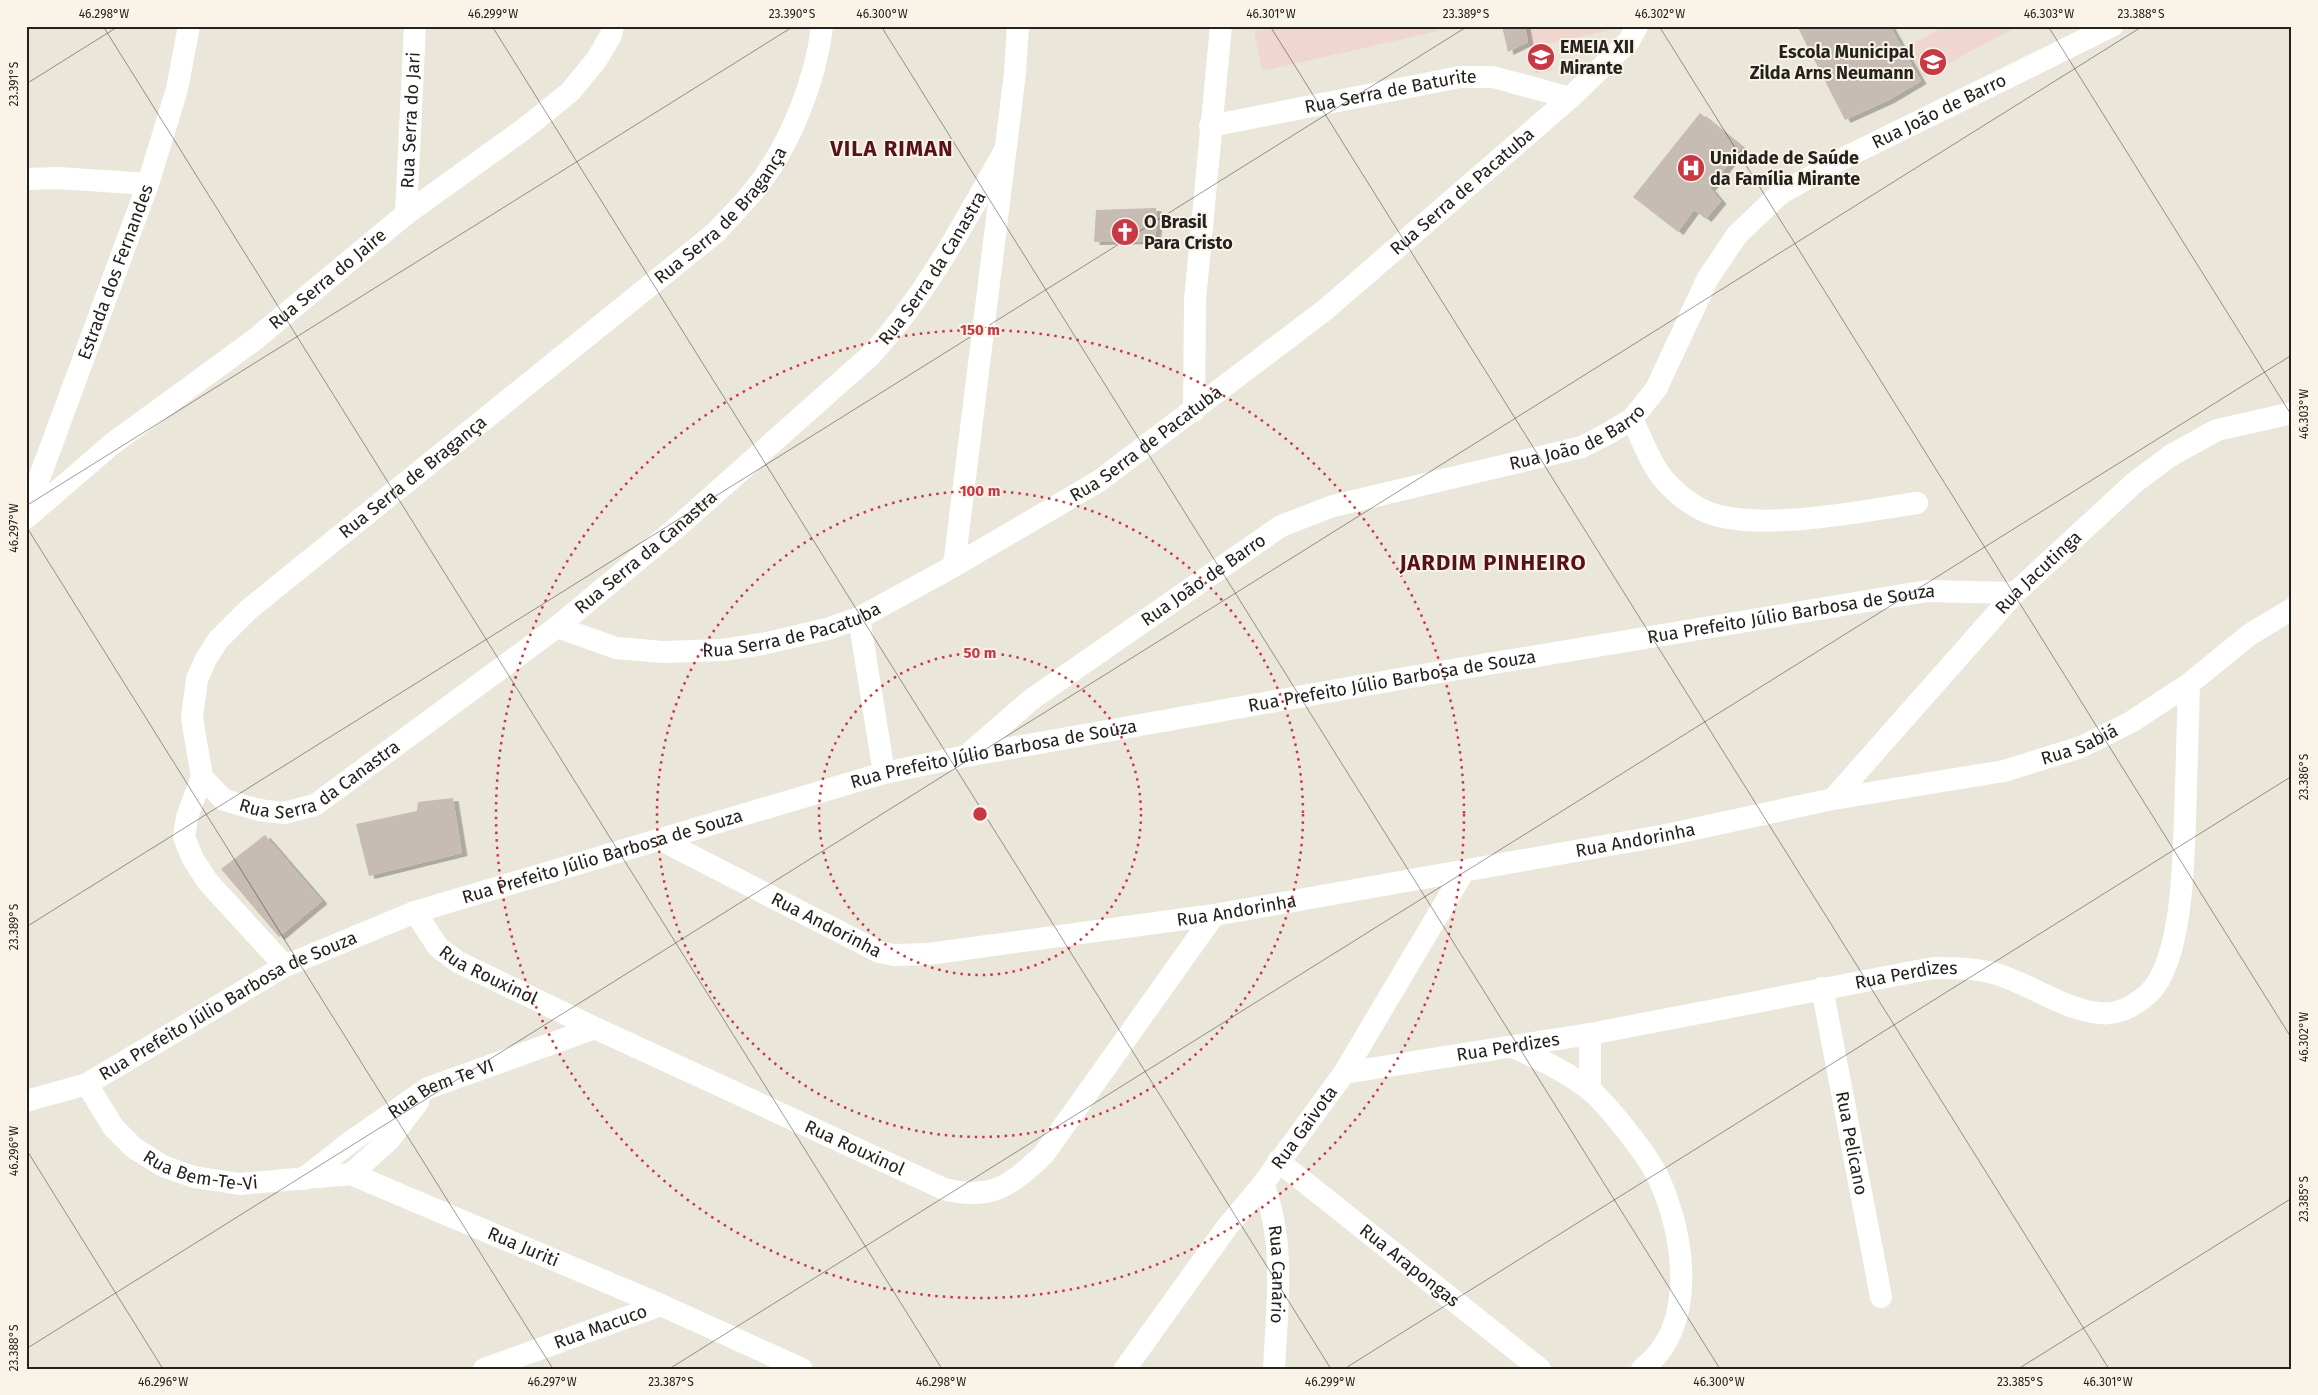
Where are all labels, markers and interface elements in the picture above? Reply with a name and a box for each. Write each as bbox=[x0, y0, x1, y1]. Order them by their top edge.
text: 46.298°W bbox=[79, 7, 129, 21]
text: 46.299°W bbox=[468, 7, 518, 21]
text: 23.390°S bbox=[769, 7, 816, 21]
text: 46.300°W bbox=[856, 7, 908, 21]
text: 46.301°W bbox=[1246, 7, 1296, 21]
text: 23.389°S bbox=[1443, 7, 1490, 21]
text: 46.302°W bbox=[1635, 7, 1685, 21]
text: 46.303°W bbox=[2024, 7, 2074, 21]
text: 23.388°S bbox=[2118, 7, 2165, 21]
place label: EMEIA XII Mirante bbox=[1560, 36, 1634, 79]
place label: Escola Municipal Zilda Arns Neumann bbox=[1750, 41, 1915, 84]
school or university icon: EMEIA XII Mirante bbox=[1526, 42, 1556, 72]
school or university icon: Escola Municipal Zilda Arns Neumann bbox=[1918, 47, 1948, 77]
street label: Rua Serra do Jari bbox=[396, 51, 425, 189]
text: 23.391°S bbox=[7, 61, 21, 106]
street label: Rua Serra de Baturite bbox=[1303, 66, 1477, 118]
street label: Rua João de Barro bbox=[1868, 69, 2010, 154]
street label: Rua Serra de Pacatuba bbox=[1386, 123, 1539, 260]
district label: VILA RIMAN bbox=[829, 135, 954, 162]
street label: Rua Serra de Bragança bbox=[650, 143, 792, 289]
place label: Unidade de Saúde da Família Mirante bbox=[1710, 147, 1860, 190]
hospital icon: Unidade de Saúde da Família Mirante bbox=[1676, 153, 1706, 183]
street label: Estrada dos Fernandes bbox=[73, 181, 158, 363]
street label: Rua Serra da Canastra bbox=[874, 187, 991, 349]
place label: O Brasil Para Cristo bbox=[1144, 211, 1233, 254]
church icon: O Brasil Para Cristo bbox=[1110, 217, 1140, 247]
street label: Rua Serra do Jaire bbox=[264, 224, 391, 334]
text: 150 m bbox=[960, 321, 1000, 339]
street label: Rua Serra de Pacatuba bbox=[1066, 381, 1227, 507]
text: 46.303°W bbox=[2297, 389, 2311, 439]
street label: Rua João de Barro bbox=[1507, 400, 1650, 475]
street label: Rua Serra de Bragança bbox=[335, 411, 491, 543]
text: 100 m bbox=[960, 482, 1000, 500]
street label: Rua Serra da Canastra bbox=[570, 486, 722, 619]
text: 46.297°W bbox=[7, 503, 21, 553]
street label: Rua Jacutinga bbox=[1991, 526, 2086, 619]
street label: Rua João de Barro bbox=[1137, 529, 1270, 631]
district label: JARDIM PINHEIRO bbox=[1398, 549, 1587, 576]
street label: Rua Prefeito Júlio Barbosa de Souza bbox=[1646, 580, 1935, 648]
street label: Rua Serra de Pacatuba bbox=[702, 597, 884, 662]
text: 50 m bbox=[963, 644, 997, 662]
street label: Rua Prefeito Júlio Barbosa de Souza bbox=[1246, 645, 1537, 717]
street label: Rua Prefeito Júlio Barbosa de Souza bbox=[848, 715, 1139, 793]
street label: Rua Sabiá bbox=[2038, 719, 2121, 770]
street label: Rua Serra da Canastra bbox=[237, 735, 404, 824]
text: 23.386°S bbox=[2297, 753, 2311, 800]
street label: Rua Prefeito Júlio Barbosa de Souza bbox=[459, 805, 745, 908]
centre of rings bbox=[971, 805, 989, 823]
street label: Rua Andorinha bbox=[1574, 818, 1697, 862]
street label: Rua Andorinha bbox=[768, 888, 885, 962]
street label: Rua Andorinha bbox=[1175, 890, 1298, 931]
text: 23.389°S bbox=[7, 903, 21, 950]
street label: Rua Prefeito Júlio Barbosa de Souza bbox=[95, 926, 360, 1085]
street label: Rua Rouxinol bbox=[435, 941, 541, 1010]
street label: Rua Perdizes bbox=[1853, 957, 1958, 994]
text: 46.302°W bbox=[2297, 1012, 2311, 1062]
street label: Rua Perdizes bbox=[1455, 1028, 1561, 1066]
street label: Rua Bem Te VI bbox=[384, 1054, 497, 1123]
street label: Rua Gaivota bbox=[1267, 1081, 1342, 1173]
street label: Rua Pelicano bbox=[1831, 1089, 1872, 1197]
street label: Rua Rouxinol bbox=[801, 1115, 908, 1180]
text: 46.296°W bbox=[7, 1126, 21, 1176]
street label: Rua Bem-Te-Vi bbox=[139, 1145, 259, 1195]
text: 23.385°S bbox=[2297, 1175, 2311, 1222]
street label: Rua Arapongas bbox=[1355, 1219, 1464, 1312]
street label: Rua Juriti bbox=[484, 1222, 562, 1272]
street label: Rua Canário bbox=[1263, 1224, 1289, 1324]
street label: Rua Macuco bbox=[551, 1300, 650, 1354]
text: 23.388°S bbox=[7, 1324, 21, 1371]
text: 46.296°W bbox=[138, 1375, 188, 1389]
text: 46.297°W bbox=[527, 1375, 577, 1389]
text: 23.387°S bbox=[648, 1375, 694, 1389]
text: 46.298°W bbox=[916, 1375, 966, 1389]
text: 46.299°W bbox=[1305, 1375, 1355, 1389]
text: 46.300°W bbox=[1693, 1375, 1745, 1389]
text: 23.385°S bbox=[1997, 1375, 2044, 1389]
text: 46.301°W bbox=[2083, 1375, 2133, 1389]

